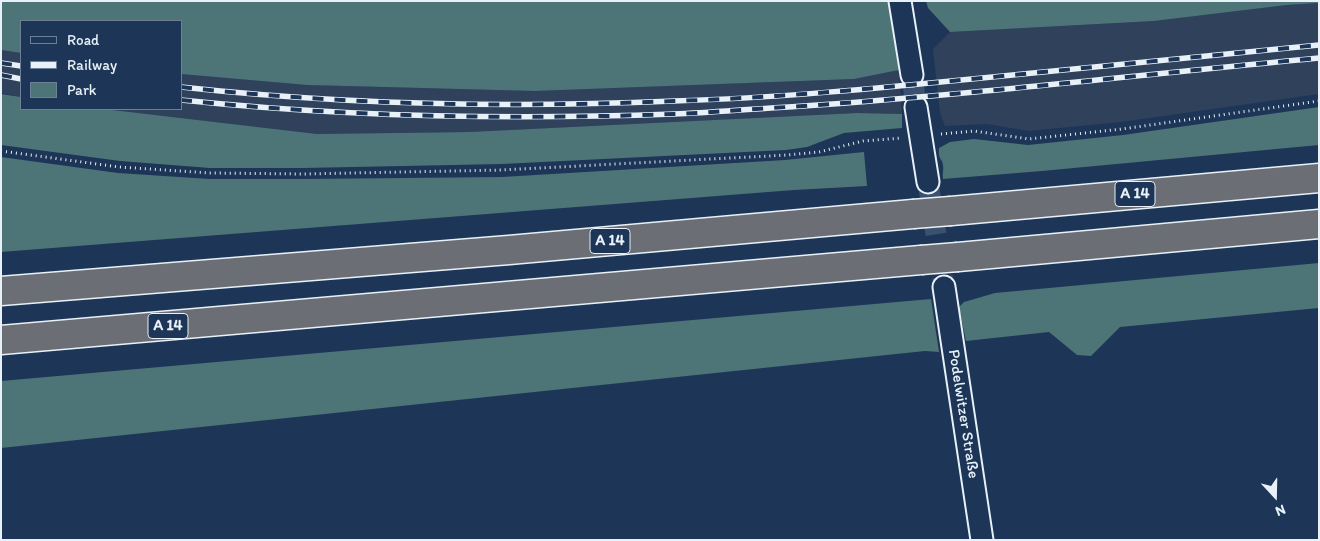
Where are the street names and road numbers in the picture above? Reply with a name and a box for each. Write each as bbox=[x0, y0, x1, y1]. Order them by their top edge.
road number: A 14 bbox=[1115, 182, 1155, 206]
road number: A 14 bbox=[590, 228, 630, 254]
road number: A 14 bbox=[148, 314, 188, 338]
street label: Podelwitzer Straße bbox=[943, 348, 983, 480]

